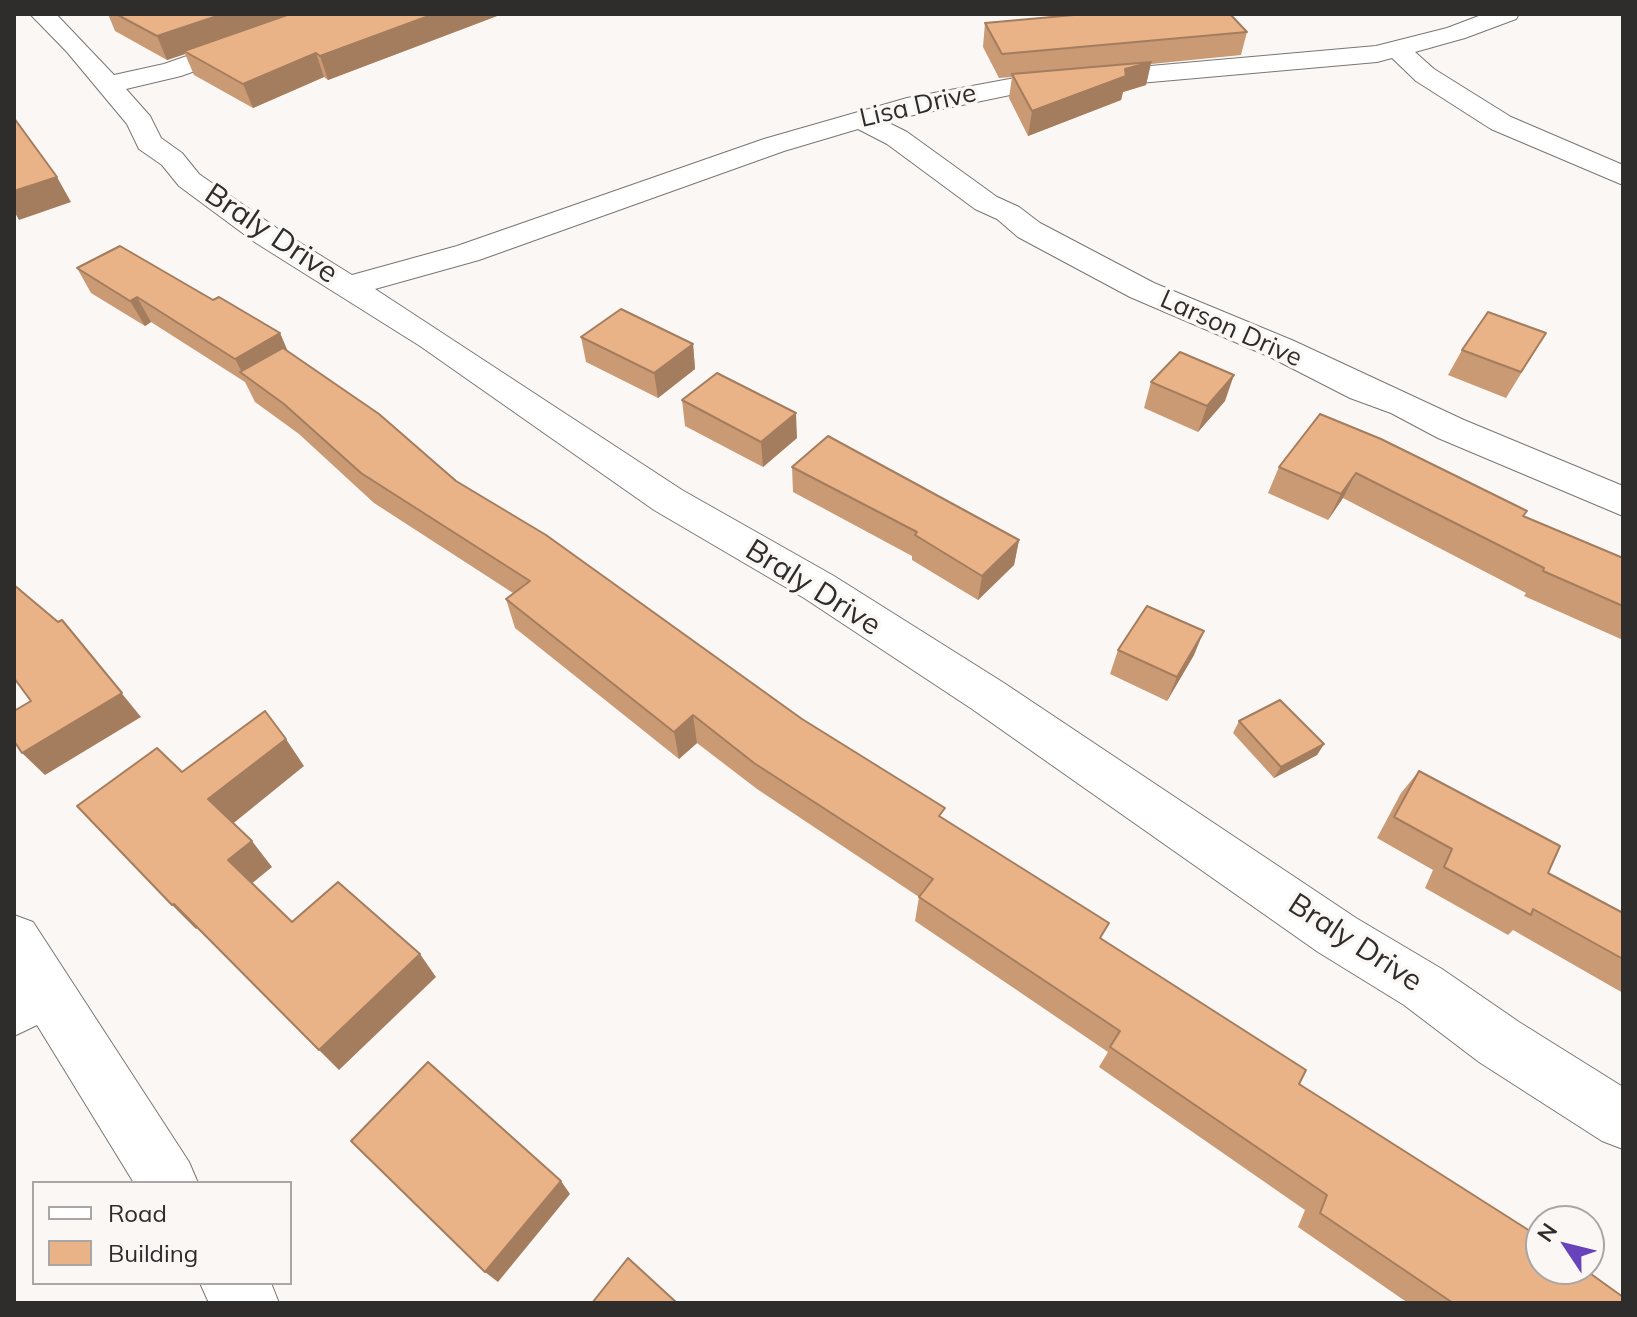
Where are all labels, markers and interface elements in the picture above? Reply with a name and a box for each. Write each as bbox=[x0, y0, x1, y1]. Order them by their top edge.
street label: Lisa Drive bbox=[857, 77, 979, 135]
street label: Braly Drive bbox=[198, 176, 344, 292]
street label: Larson Drive bbox=[1155, 284, 1307, 374]
street label: Braly Drive bbox=[739, 532, 887, 644]
street label: Braly Drive bbox=[1281, 886, 1429, 1000]
legend bbox=[32, 1181, 292, 1285]
text: Road bbox=[108, 1198, 167, 1228]
north arrow bbox=[1525, 1205, 1605, 1285]
text: N bbox=[1531, 1218, 1563, 1247]
text: Building bbox=[108, 1238, 198, 1268]

